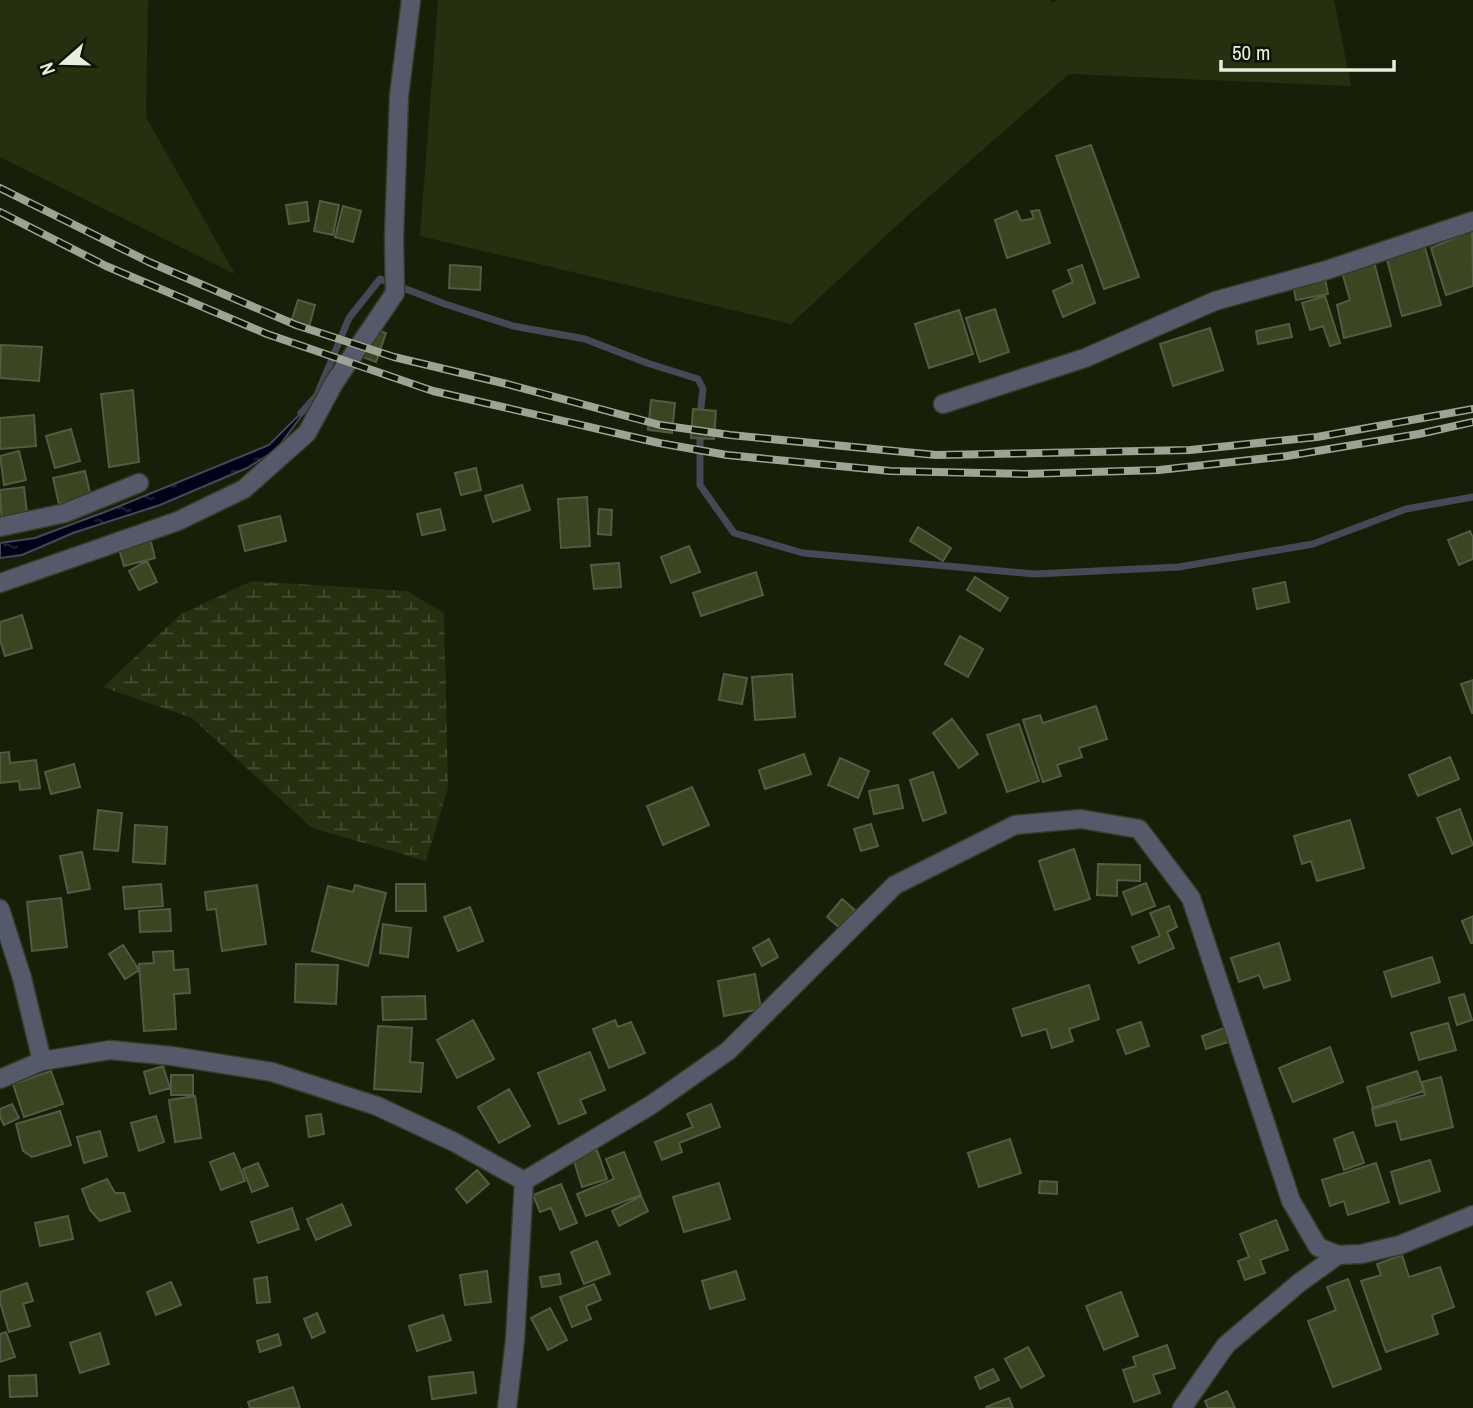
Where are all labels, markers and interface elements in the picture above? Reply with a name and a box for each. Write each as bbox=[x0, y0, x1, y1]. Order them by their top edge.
north arrow bbox=[28, 28, 98, 98]
scale bar bbox=[1221, 28, 1394, 72]
text: 50 m bbox=[1232, 38, 1270, 67]
text: N bbox=[33, 59, 61, 79]

